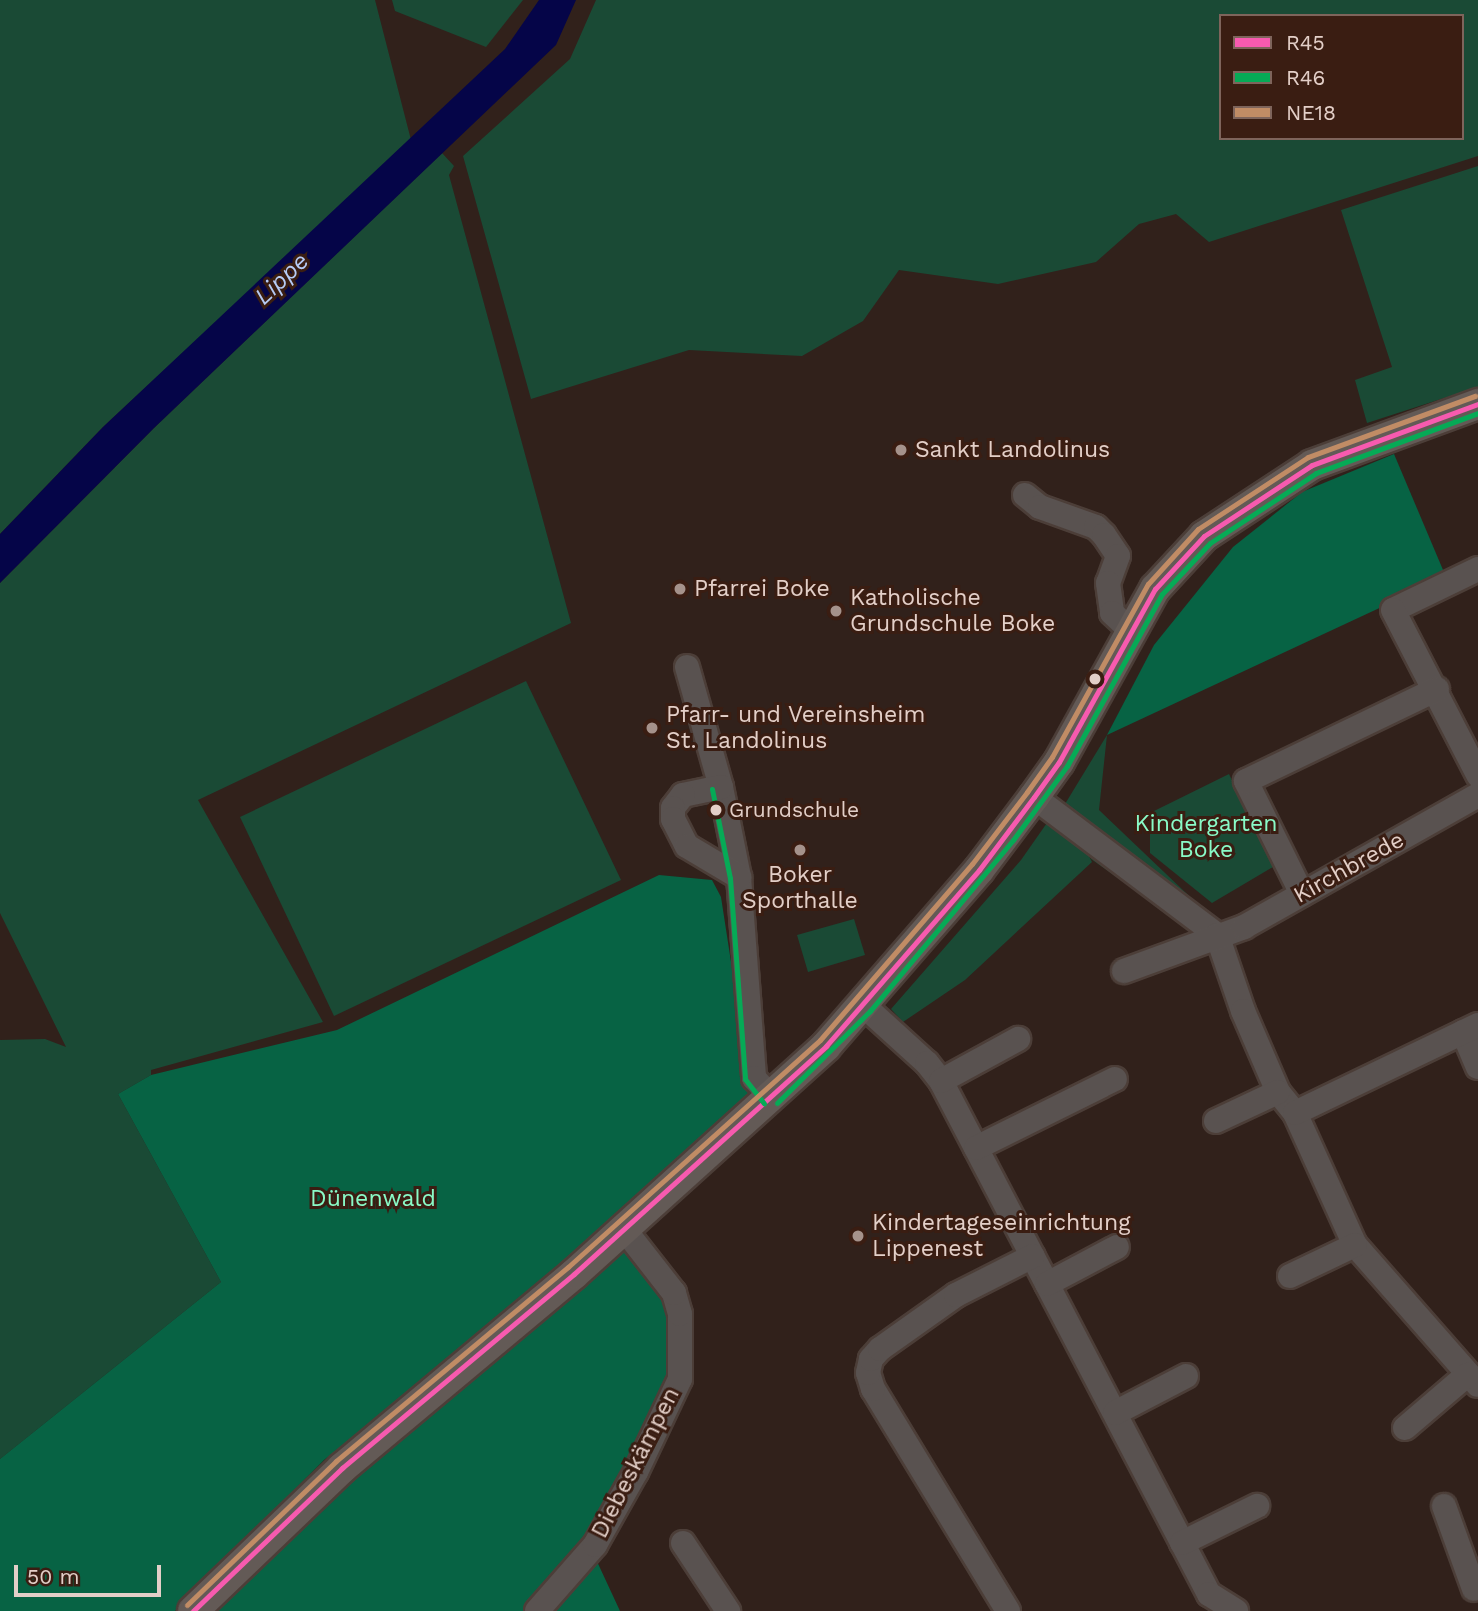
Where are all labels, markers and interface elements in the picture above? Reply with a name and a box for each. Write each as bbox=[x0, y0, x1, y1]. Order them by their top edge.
legend bbox=[1219, 14, 1464, 140]
text: R45 bbox=[1286, 30, 1325, 55]
text: R46 bbox=[1286, 65, 1325, 90]
text: NE18 bbox=[1286, 100, 1336, 125]
water label: Lippe bbox=[249, 247, 315, 311]
place label: Sankt Landolinus bbox=[915, 436, 1110, 464]
marker: Sankt Landolinus bbox=[893, 442, 909, 458]
place label: Pfarrei Boke bbox=[694, 575, 830, 603]
marker: Pfarrei Boke bbox=[672, 581, 688, 597]
place label: Katholische Grundschule Boke bbox=[850, 584, 1055, 638]
marker: Katholische Grundschule Boke bbox=[828, 603, 844, 619]
unlabelled marker bbox=[1088, 672, 1102, 686]
place label: Pfarr- und Vereinsheim St. Landolinus bbox=[666, 701, 926, 755]
marker: Pfarr- und Vereinsheim St. Landolinus bbox=[644, 720, 660, 736]
place label: Grundschule bbox=[729, 797, 859, 823]
marker: Grundschule bbox=[709, 803, 723, 817]
park label: Kindergarten Boke bbox=[1134, 810, 1278, 864]
street label: Kirchbrede bbox=[1289, 826, 1409, 910]
marker: Boker Sporthalle bbox=[792, 842, 808, 858]
place label: Boker Sporthalle bbox=[742, 861, 858, 915]
park label: Dünenwald bbox=[310, 1185, 436, 1213]
place label: Kindertageseinrichtung Lippenest bbox=[872, 1209, 1130, 1263]
marker: Kindertageseinrichtung Lippenest bbox=[850, 1228, 866, 1244]
street label: Diebeskämpen bbox=[586, 1383, 686, 1543]
scale bar bbox=[18, 1552, 164, 1596]
text: 50 m bbox=[27, 1564, 79, 1589]

